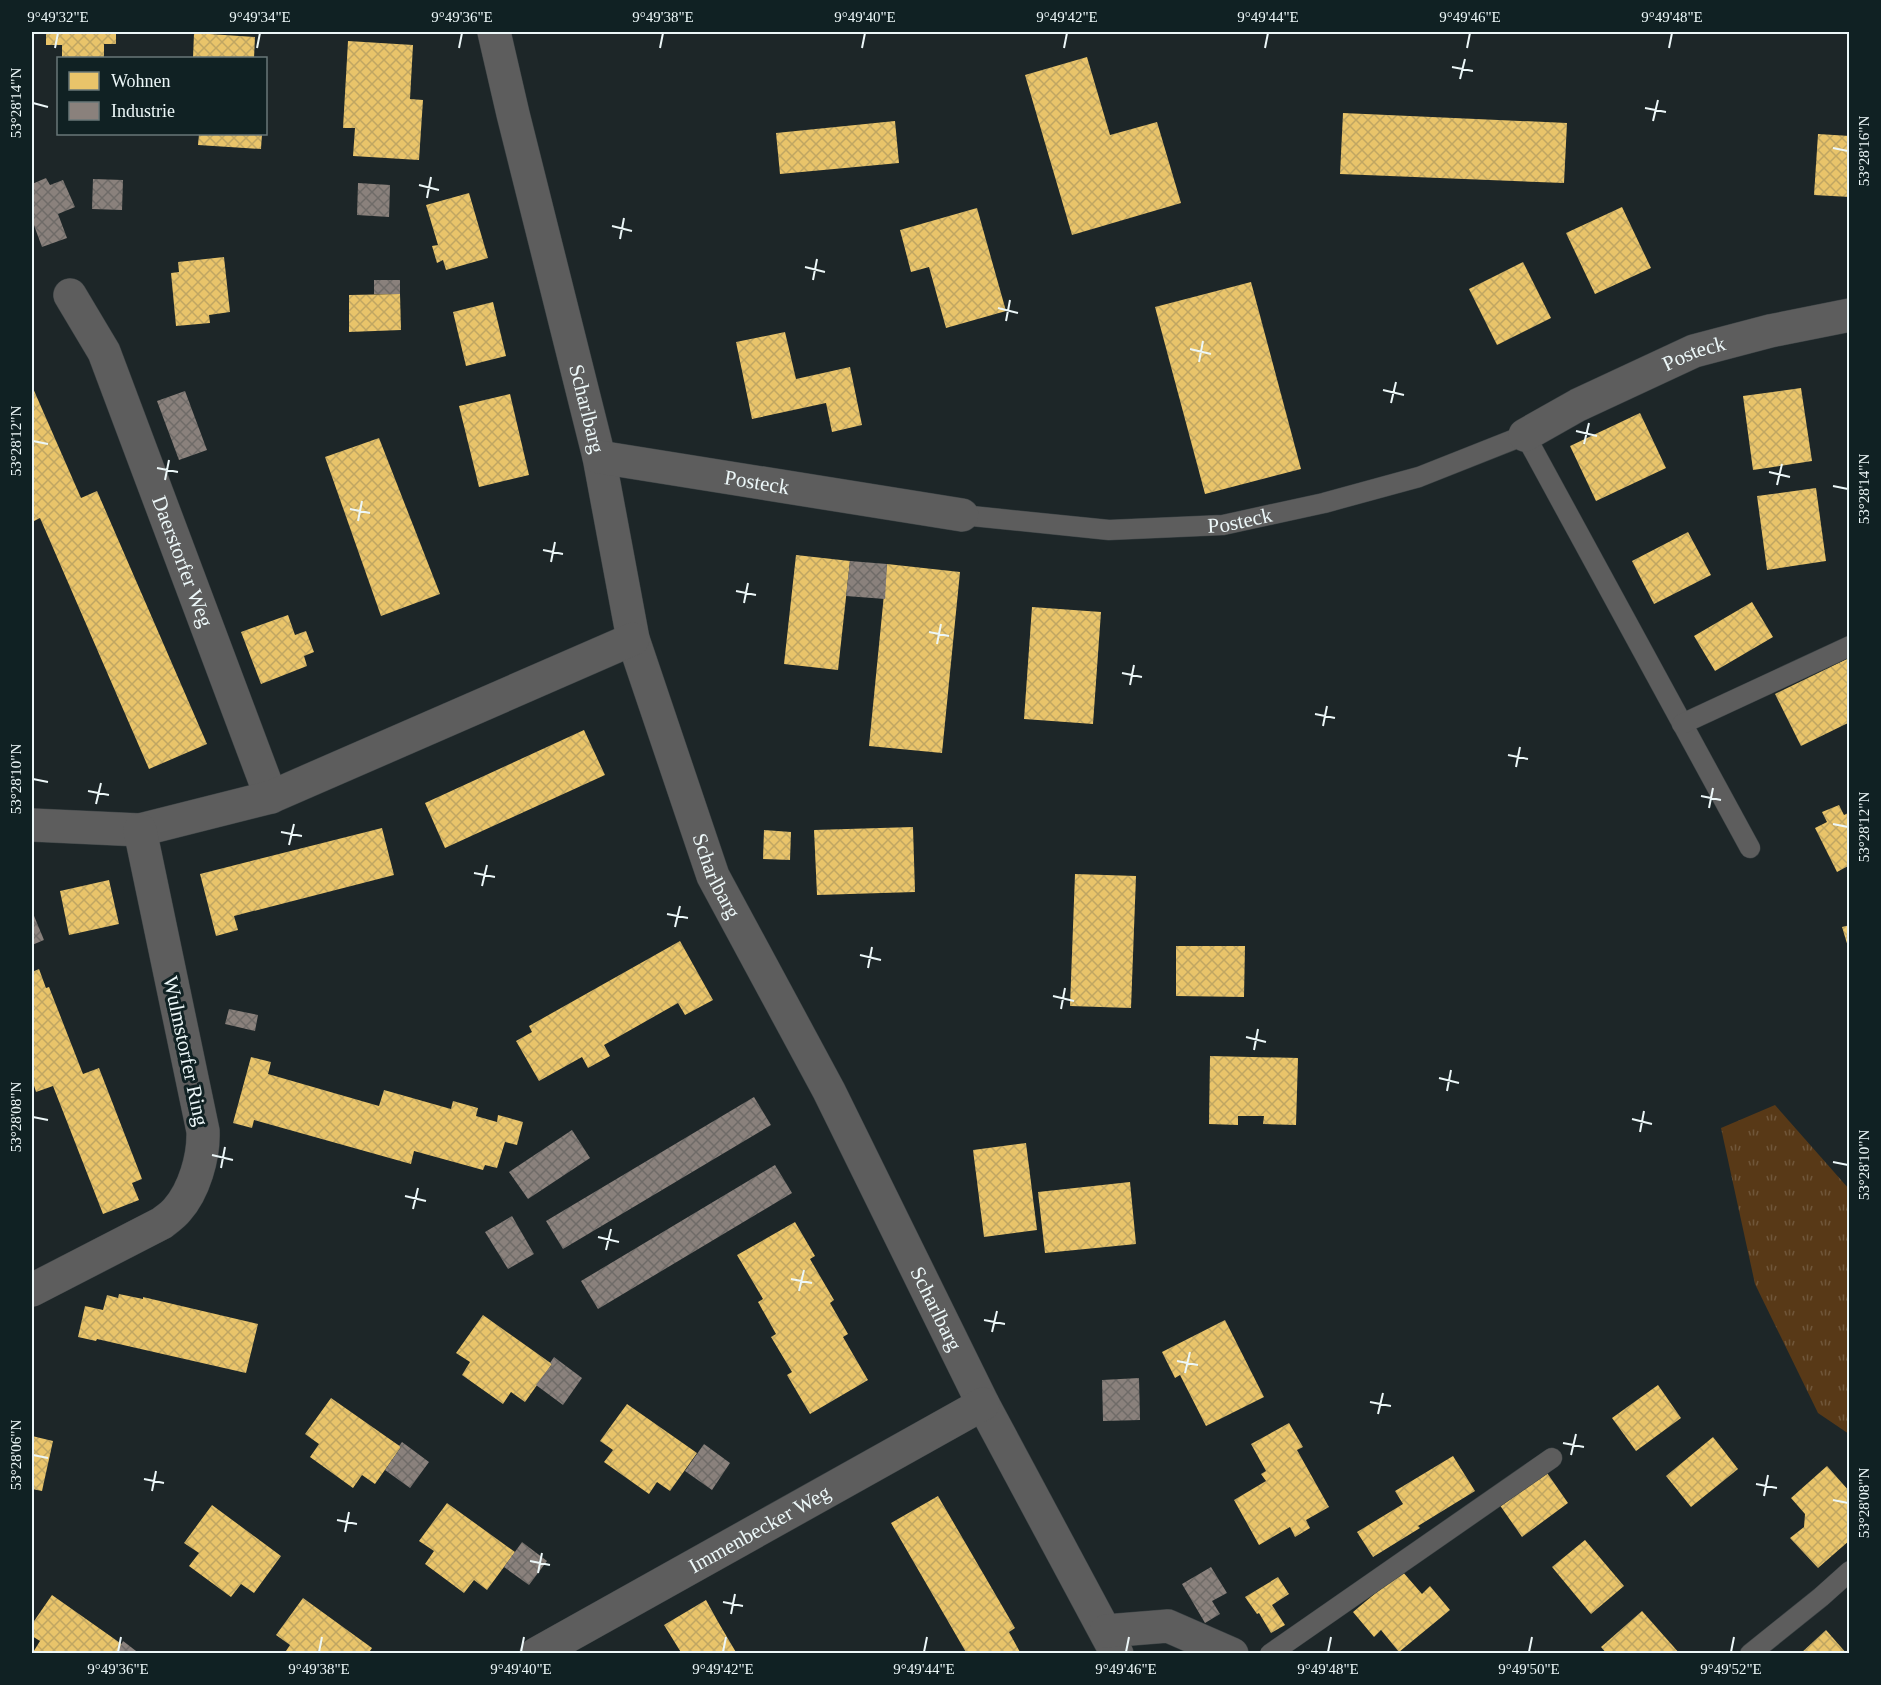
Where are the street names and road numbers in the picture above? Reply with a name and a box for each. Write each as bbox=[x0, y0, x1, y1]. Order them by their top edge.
street label: Posteck bbox=[1659, 331, 1728, 376]
street label: Scharlbarg bbox=[564, 362, 610, 456]
street label: Posteck bbox=[723, 465, 792, 499]
street label: Daerstorfer Weg bbox=[147, 492, 218, 631]
street label: Posteck bbox=[1207, 503, 1275, 538]
street label: Scharlbarg bbox=[687, 830, 746, 923]
street label: Wulmstorfer Ring bbox=[158, 974, 214, 1129]
street label: Scharlbarg bbox=[905, 1263, 967, 1355]
street label: Immenbecker Weg bbox=[684, 1480, 835, 1578]

